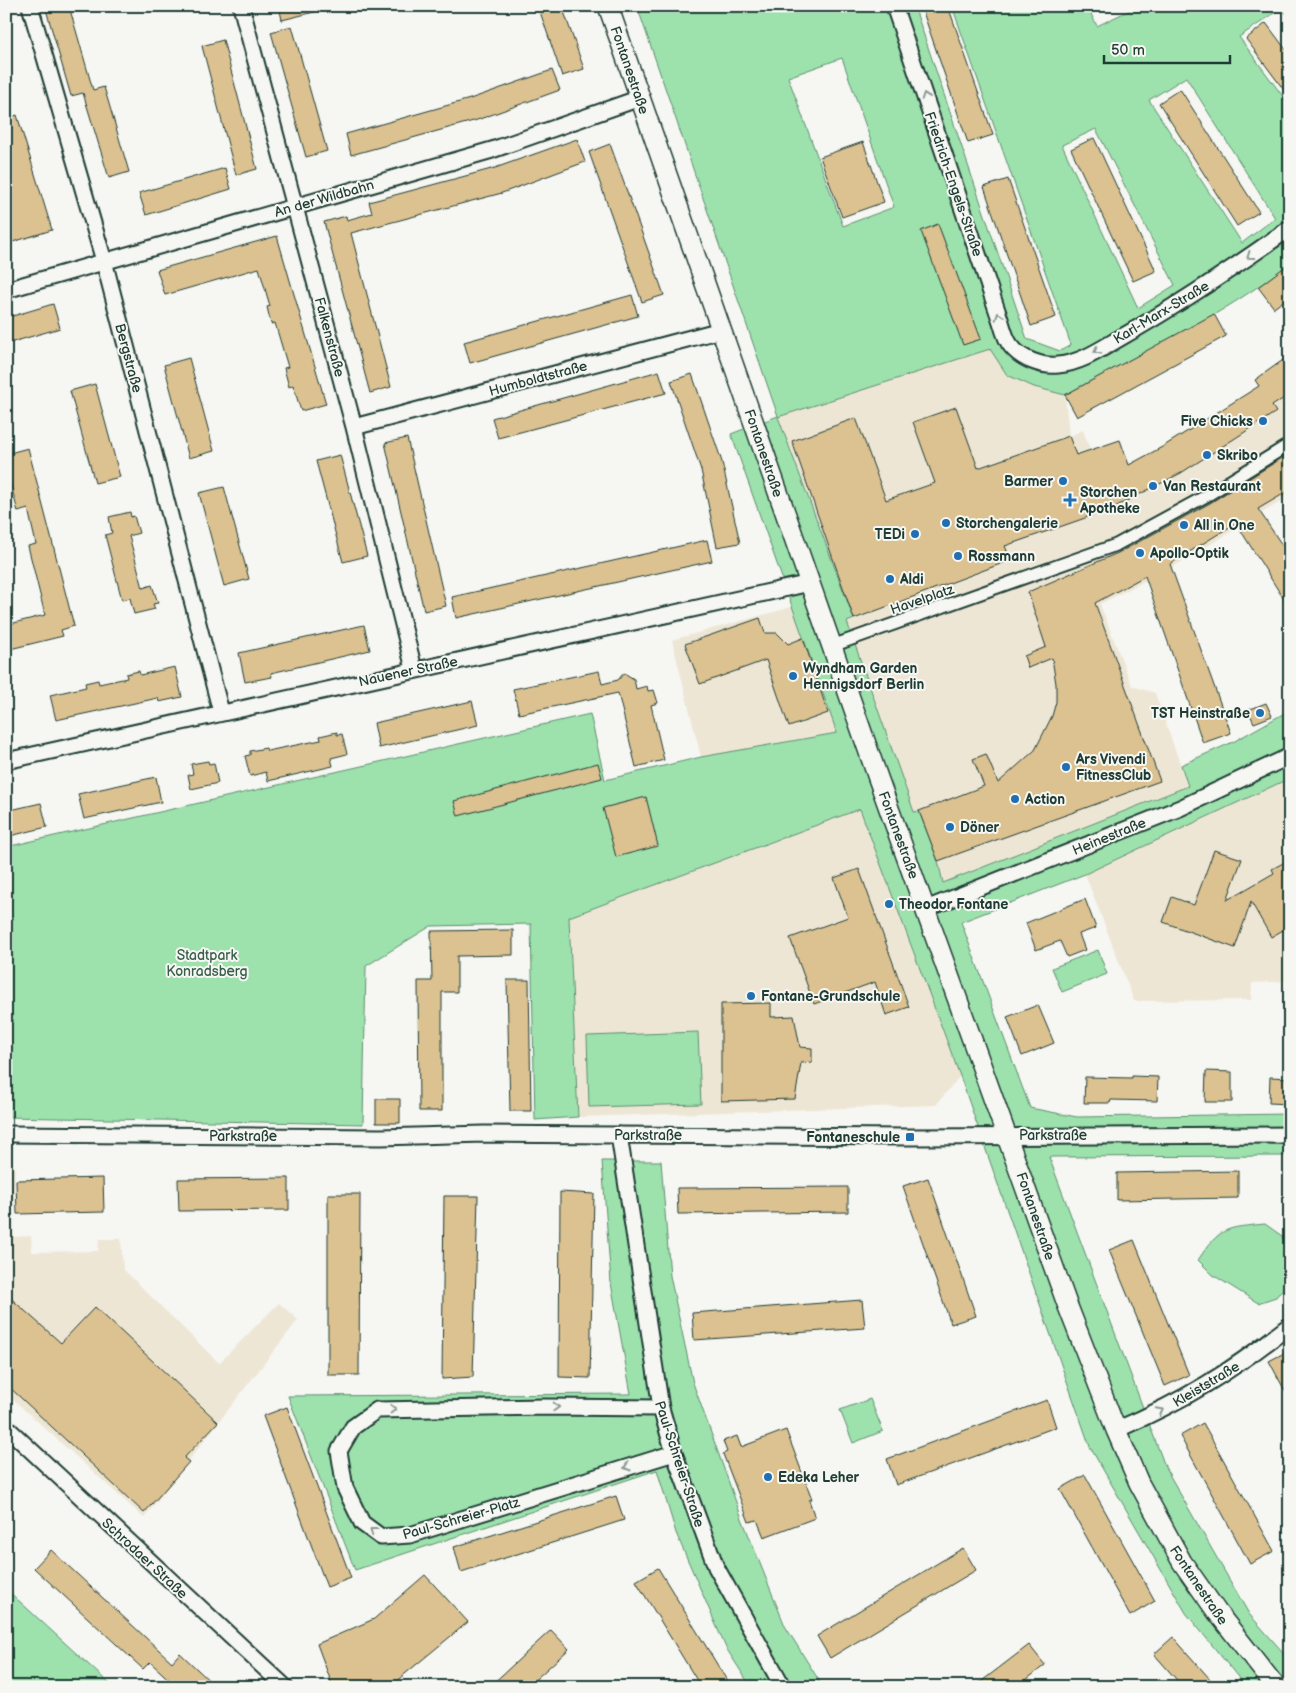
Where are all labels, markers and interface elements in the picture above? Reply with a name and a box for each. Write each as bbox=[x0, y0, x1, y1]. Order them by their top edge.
street label: Fontanestraße bbox=[607, 24, 653, 116]
scale bar bbox=[1104, 32, 1230, 64]
text: 50 m bbox=[1111, 41, 1145, 60]
one-way arrow bbox=[920, 92, 930, 100]
street label: Friedrich-Engels-Straße bbox=[921, 110, 986, 259]
street label: An der Wildbahn bbox=[272, 176, 376, 221]
one-way arrow bbox=[1246, 250, 1256, 259]
street label: Karl-Marx-Straße bbox=[1110, 277, 1212, 348]
street label: Falkenstraße bbox=[311, 295, 348, 379]
one-way arrow bbox=[995, 312, 1005, 321]
street label: Bergstraße bbox=[111, 322, 146, 395]
one-way arrow bbox=[1093, 344, 1102, 354]
street label: Humboldtstraße bbox=[487, 357, 589, 400]
street label: Fontanestraße bbox=[741, 407, 787, 499]
place label: Five Chicks bbox=[1180, 413, 1253, 430]
marker: Five Chicks bbox=[1257, 415, 1269, 427]
place label: Skribo bbox=[1217, 447, 1258, 464]
marker: Skribo bbox=[1201, 449, 1213, 461]
place label: Barmer bbox=[1004, 473, 1053, 490]
marker: Barmer bbox=[1057, 475, 1069, 487]
place label: Van Restaurant bbox=[1163, 478, 1261, 495]
marker: Van Restaurant bbox=[1147, 480, 1159, 492]
place label: Storchen Apotheke bbox=[1079, 484, 1140, 517]
marker: Storchen Apotheke bbox=[1064, 494, 1076, 506]
place label: Storchengalerie bbox=[956, 515, 1058, 532]
marker: Storchengalerie bbox=[940, 517, 952, 529]
place label: All in One bbox=[1193, 517, 1255, 534]
marker: All in One bbox=[1178, 519, 1190, 531]
place label: TEDi bbox=[875, 526, 905, 543]
marker: TEDi bbox=[909, 528, 921, 540]
place label: Apollo-Optik bbox=[1149, 545, 1229, 562]
marker: Apollo-Optik bbox=[1134, 547, 1146, 559]
place label: Rossmann bbox=[968, 548, 1035, 565]
marker: Rossmann bbox=[952, 550, 964, 562]
place label: Aldi bbox=[899, 571, 924, 588]
marker: Aldi bbox=[884, 573, 896, 585]
street label: Havelplatz bbox=[888, 581, 957, 618]
street label: Nauener Straße bbox=[357, 653, 459, 690]
place label: Wyndham Garden Hennigsdorf Berlin bbox=[803, 660, 924, 693]
marker: Wyndham Garden Hennigsdorf Berlin bbox=[787, 670, 799, 682]
place label: TST Heinstraße bbox=[1151, 705, 1250, 722]
marker: TST Heinstraße bbox=[1254, 707, 1266, 719]
place label: Ars Vivendi FitnessClub bbox=[1075, 751, 1151, 784]
marker: Ars Vivendi FitnessClub bbox=[1060, 761, 1072, 773]
street label: Fontanestraße bbox=[875, 789, 922, 881]
place label: Action bbox=[1024, 791, 1065, 808]
marker: Action bbox=[1009, 793, 1021, 805]
street label: Heinestraße bbox=[1070, 814, 1149, 859]
place label: Döner bbox=[960, 819, 1000, 836]
marker: Döner bbox=[944, 821, 956, 833]
place label: Theodor Fontane bbox=[899, 896, 1008, 913]
marker: Theodor Fontane bbox=[883, 898, 895, 910]
park label: Stadtpark Konradsberg bbox=[166, 947, 248, 980]
place label: Fontane-Grundschule bbox=[761, 988, 900, 1005]
marker: Fontane-Grundschule bbox=[745, 990, 757, 1002]
street label: Parkstraße bbox=[614, 1127, 682, 1144]
street label: Parkstraße bbox=[1019, 1127, 1087, 1144]
street label: Parkstraße bbox=[209, 1128, 277, 1145]
place label: Fontaneschule bbox=[806, 1129, 900, 1146]
marker: Fontaneschule bbox=[904, 1131, 916, 1143]
street label: Fontanestraße bbox=[1013, 1170, 1059, 1262]
street label: Kleiststraße bbox=[1170, 1358, 1243, 1411]
street label: Paul-Schreier-Straße bbox=[651, 1399, 708, 1529]
one-way arrow bbox=[552, 1402, 560, 1412]
one-way arrow bbox=[390, 1404, 398, 1415]
one-way arrow bbox=[1155, 1407, 1164, 1417]
one-way arrow bbox=[624, 1462, 632, 1472]
place label: Edeka Leher bbox=[778, 1469, 860, 1486]
marker: Edeka Leher bbox=[762, 1471, 774, 1483]
street label: Paul-Schreier-Platz bbox=[401, 1494, 522, 1543]
street label: Schrodaer Straße bbox=[98, 1514, 191, 1602]
one-way arrow bbox=[369, 1527, 378, 1536]
street label: Fontanestraße bbox=[1166, 1542, 1231, 1628]

